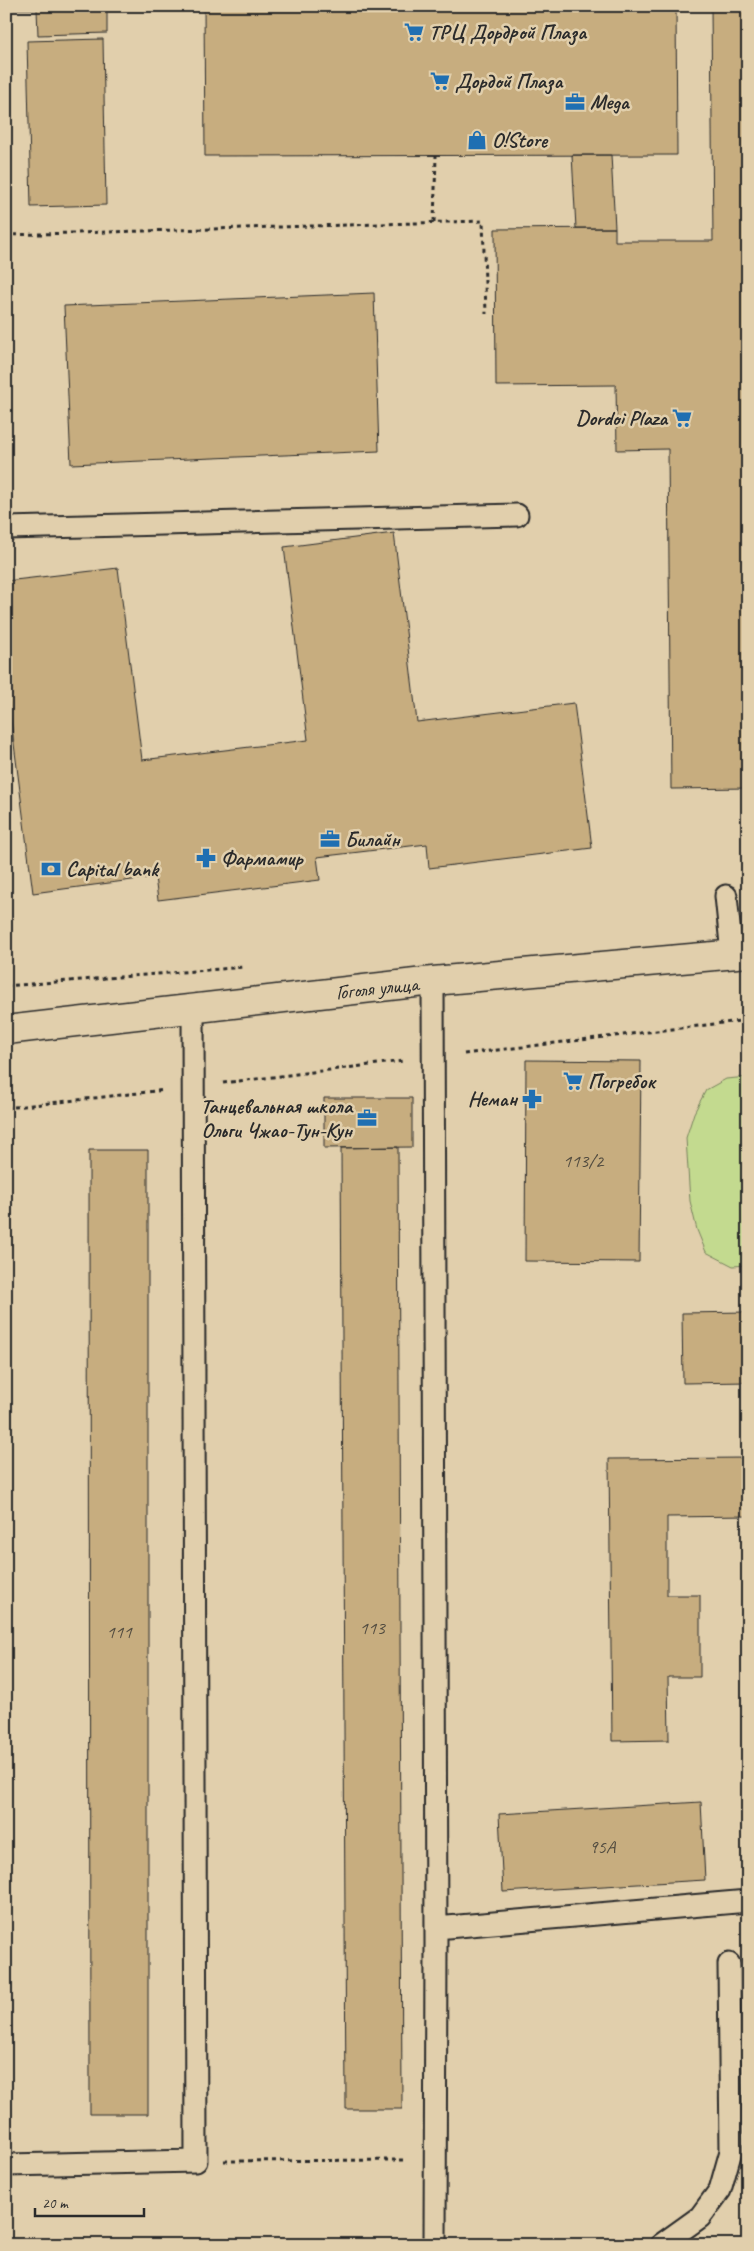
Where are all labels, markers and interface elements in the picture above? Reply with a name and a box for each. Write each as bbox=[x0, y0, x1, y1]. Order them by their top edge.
place label: ТРЦ Дордрой Плаза bbox=[429, 19, 588, 46]
supermarket icon: ТРЦ Дордрой Плаза bbox=[403, 21, 425, 43]
place label: Дордой Плаза bbox=[455, 68, 564, 95]
supermarket icon: Дордой Плаза bbox=[429, 70, 451, 92]
place label: Mega bbox=[590, 89, 630, 115]
office icon: Mega bbox=[564, 91, 586, 113]
place label: O!Store bbox=[492, 127, 549, 153]
shop icon: O!Store bbox=[466, 129, 488, 151]
place label: Dordoi Plaza bbox=[576, 405, 668, 431]
supermarket icon: Dordoi Plaza bbox=[671, 407, 693, 429]
place label: Билайн bbox=[345, 826, 402, 852]
office icon: Билайн bbox=[319, 828, 341, 850]
place label: Фармамир bbox=[221, 845, 305, 871]
pharmacy icon: Фармамир bbox=[195, 847, 217, 869]
place label: Capital bank bbox=[66, 856, 160, 882]
bank icon: Capital bank bbox=[40, 858, 62, 880]
street label: Гоголя улица bbox=[334, 970, 422, 1005]
place label: Погребок bbox=[588, 1068, 658, 1094]
supermarket icon: Погребок bbox=[562, 1070, 584, 1092]
place label: Неман bbox=[468, 1086, 519, 1112]
pharmacy icon: Неман bbox=[521, 1088, 543, 1110]
place label: Танцевальная школа Ольги Чжао-Тун-Кун bbox=[200, 1093, 354, 1143]
office icon: Танцевальная школа Ольги Чжао-Тун-Кун bbox=[356, 1107, 378, 1129]
house number: 113/2 bbox=[563, 1149, 605, 1173]
house number: 113 bbox=[359, 1616, 386, 1640]
house number: 111 bbox=[106, 1620, 133, 1644]
house number: 95А bbox=[589, 1835, 617, 1859]
scale bar bbox=[35, 2186, 144, 2218]
text: 20 m bbox=[42, 2194, 69, 2213]

